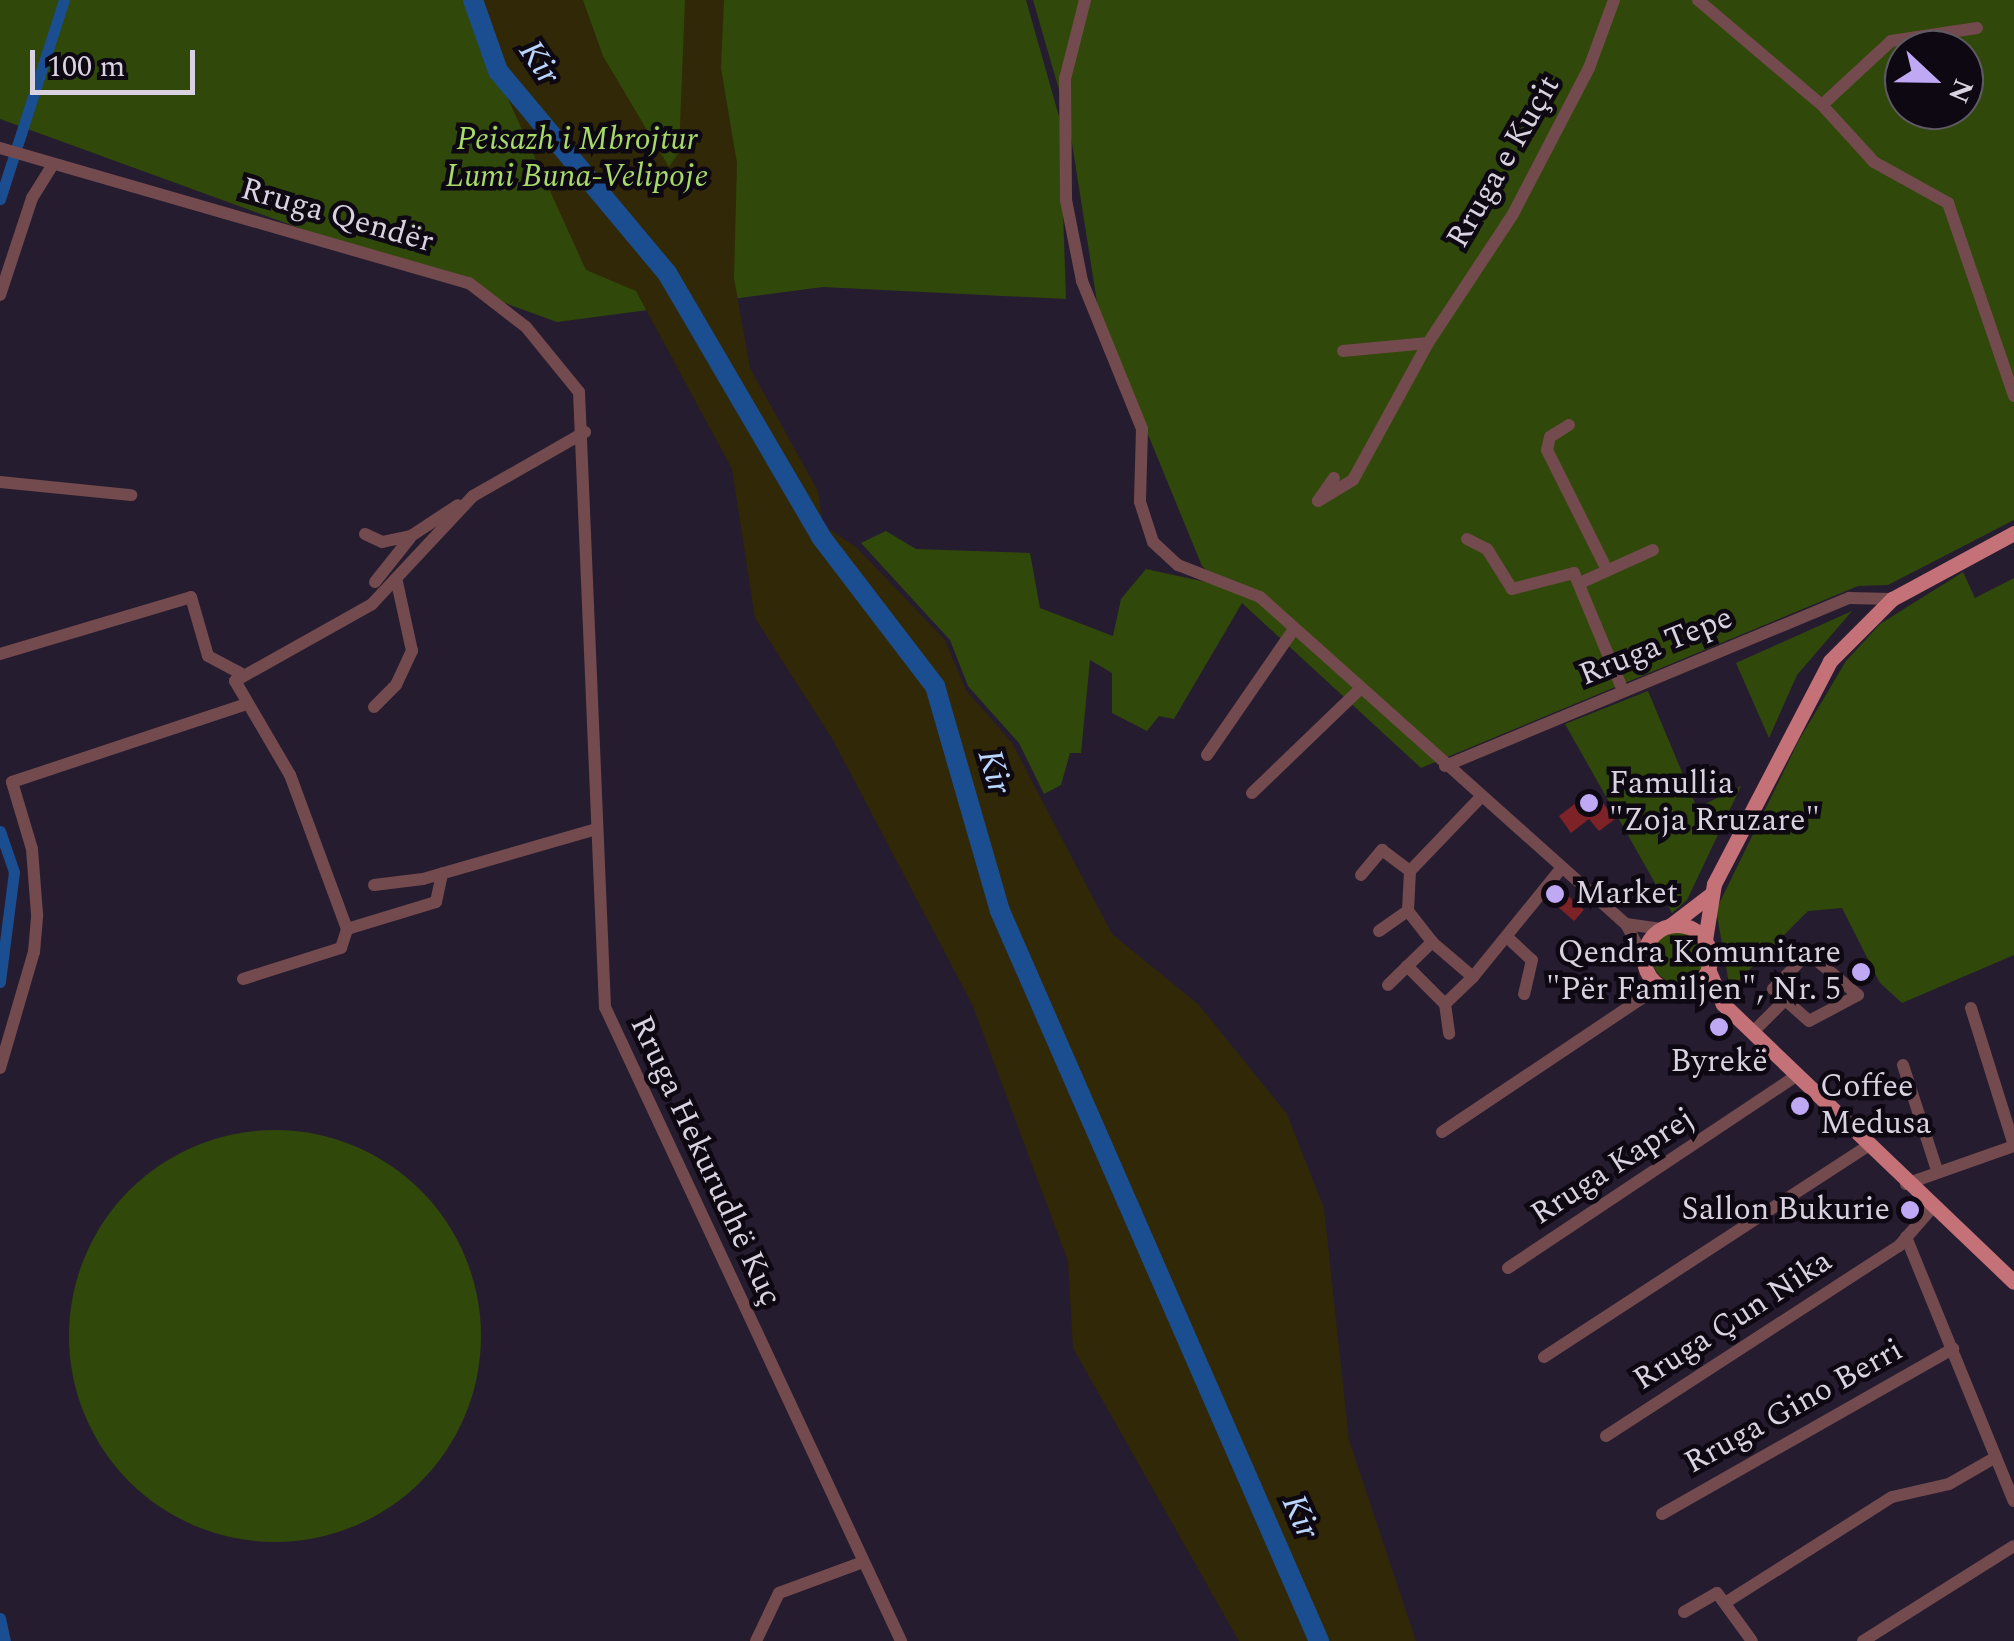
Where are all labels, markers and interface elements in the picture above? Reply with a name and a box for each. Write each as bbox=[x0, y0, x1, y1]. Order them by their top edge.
scale bar bbox=[35, 30, 200, 92]
north arrow bbox=[1884, 30, 1984, 130]
water label: Kir bbox=[509, 33, 569, 93]
text: 100 m bbox=[47, 44, 125, 90]
street label: Rruga e Kuçit bbox=[1439, 69, 1569, 255]
text: N bbox=[1936, 72, 1985, 109]
park label: Peisazh i Mbrojtur Lumi Buna-Velipoje bbox=[445, 122, 709, 197]
street label: Rruga Qendër bbox=[236, 170, 438, 262]
street label: Rruga Tepe bbox=[1574, 599, 1738, 695]
water label: Kir bbox=[968, 745, 1020, 799]
place label: Famullia "Zoja Rruzare" bbox=[1609, 766, 1820, 841]
marker: Famullia "Zoja Rruzare" bbox=[1578, 792, 1600, 814]
place label: Market bbox=[1575, 875, 1678, 913]
marker: Market bbox=[1544, 883, 1566, 905]
place label: Qendra Komunitare "Për Familjen", Nr. 5 bbox=[1546, 935, 1841, 1010]
marker: Qendra Komunitare "Për Familjen", Nr. 5 bbox=[1850, 961, 1872, 983]
street label: Rruga Hekurudhë Kuç bbox=[621, 1010, 789, 1312]
marker: Byrekë bbox=[1708, 1016, 1730, 1038]
place label: Byrekë bbox=[1670, 1043, 1768, 1081]
place label: Coffee Medusa bbox=[1820, 1069, 1931, 1144]
marker: Coffee Medusa bbox=[1789, 1095, 1811, 1117]
street label: Rruga Kaprej bbox=[1524, 1100, 1702, 1234]
place label: Sallon Bukurie bbox=[1681, 1191, 1890, 1229]
marker: Sallon Bukurie bbox=[1899, 1199, 1921, 1221]
street label: Rruga Çun Nika bbox=[1627, 1243, 1839, 1399]
street label: Rruga Gino Berri bbox=[1678, 1331, 1910, 1483]
water label: Kir bbox=[1272, 1488, 1328, 1546]

